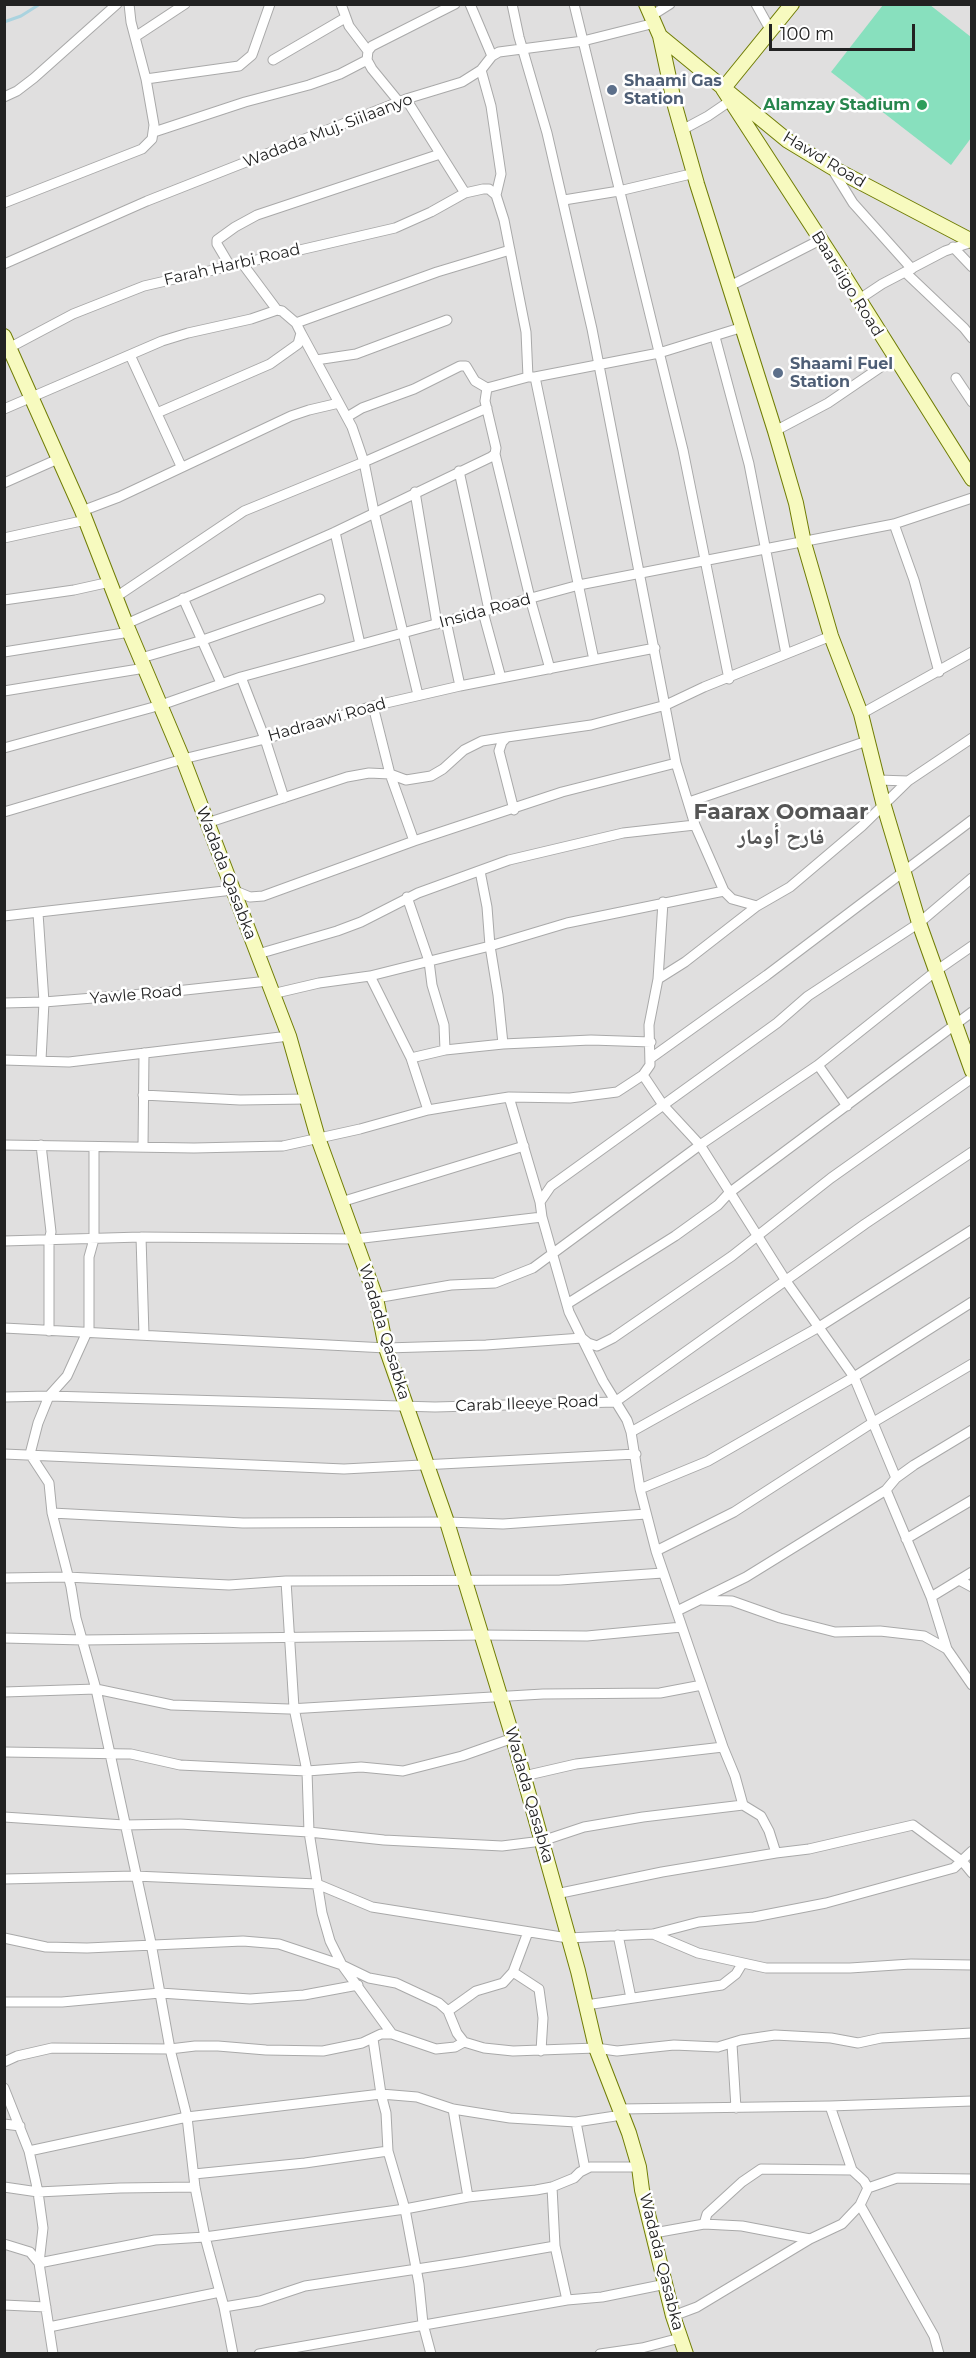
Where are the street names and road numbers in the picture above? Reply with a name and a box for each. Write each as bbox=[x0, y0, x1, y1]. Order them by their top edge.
street label: Wadada Muj. Siilaanyo bbox=[241, 90, 415, 172]
street label: Hawd Road bbox=[779, 128, 869, 192]
street label: Baarsiigo Road bbox=[807, 228, 887, 340]
street label: Farah Harbi Road bbox=[162, 240, 302, 290]
street label: Insida Road bbox=[437, 590, 533, 632]
street label: Hadraawi Road bbox=[266, 694, 388, 746]
street label: Wadada Qasabka bbox=[192, 804, 260, 942]
street label: Yawle Road bbox=[89, 981, 183, 1009]
street label: Wadada Qasabka bbox=[354, 1262, 414, 1402]
street label: Carab Ileeye Road bbox=[455, 1392, 599, 1416]
street label: Wadada Qasabka bbox=[500, 1725, 558, 1865]
street label: Wadada Qasabka bbox=[635, 2191, 687, 2333]

